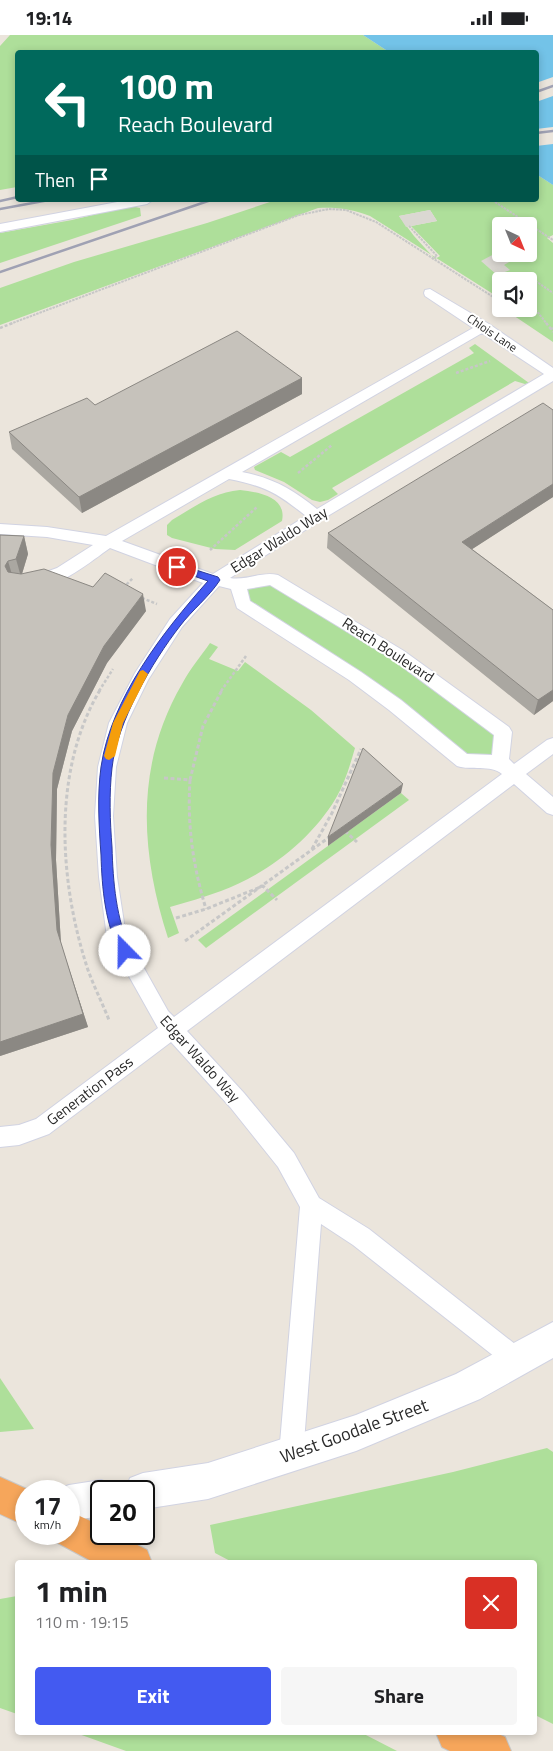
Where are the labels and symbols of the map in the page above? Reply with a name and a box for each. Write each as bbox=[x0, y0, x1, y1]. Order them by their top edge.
north arrow bbox=[492, 217, 538, 263]
street label: Chlois Lane bbox=[463, 309, 521, 356]
street label: Edgar Waldo Way bbox=[226, 500, 332, 579]
pin bbox=[156, 546, 198, 588]
street label: Reach Boulevard bbox=[338, 611, 439, 688]
position arrow bbox=[98, 924, 150, 976]
street label: Edgar Waldo Way bbox=[155, 1010, 246, 1108]
street label: Generation Pass bbox=[42, 1050, 138, 1131]
street label: West Goodale Street bbox=[276, 1391, 432, 1470]
speed limit sign: 20 bbox=[90, 1480, 155, 1545]

